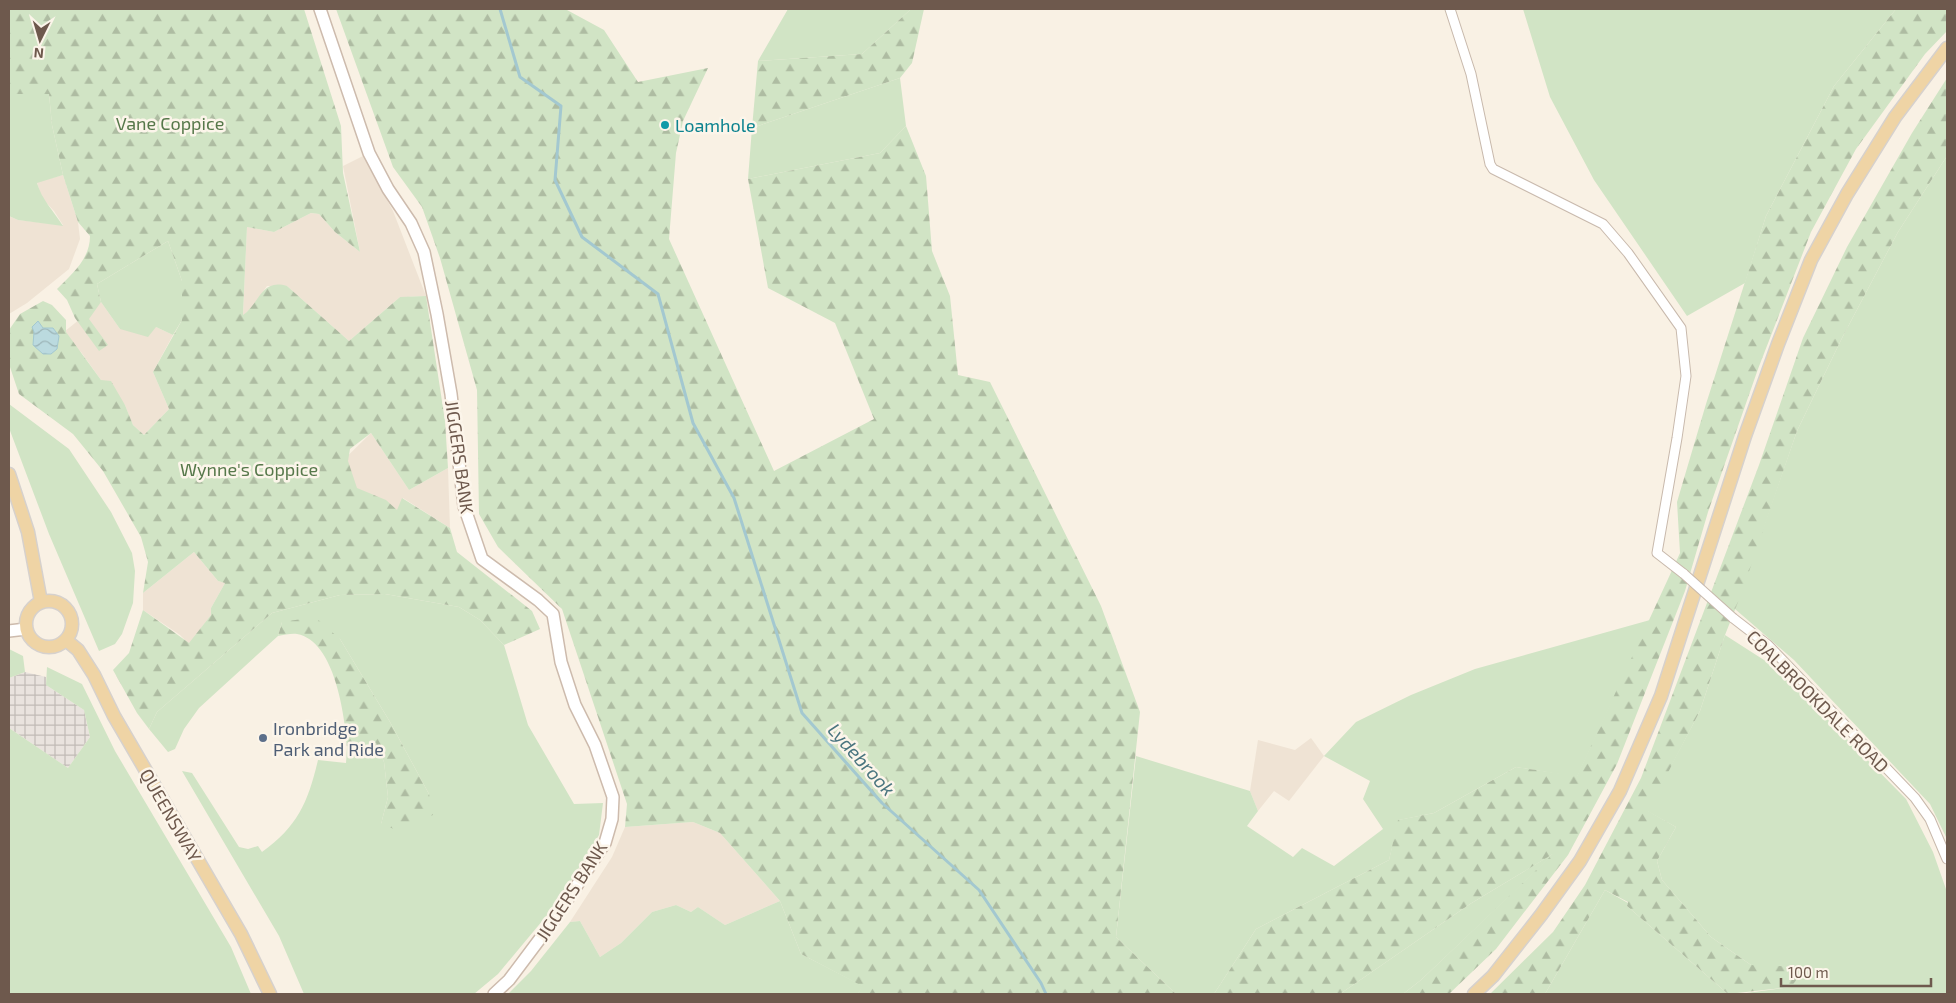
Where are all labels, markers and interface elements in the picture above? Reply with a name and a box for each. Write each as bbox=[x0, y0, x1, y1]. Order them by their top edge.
north arrow bbox=[15, 15, 65, 65]
text: N bbox=[33, 45, 45, 62]
park label: Vane Coppice bbox=[116, 112, 224, 134]
place label: Loamhole bbox=[675, 114, 756, 136]
marker: Loamhole bbox=[659, 119, 671, 131]
street label: JIGGERS BANK bbox=[441, 399, 479, 516]
park label: Wynne's Coppice bbox=[180, 458, 318, 480]
street label: COALBROOKDALE ROAD bbox=[1742, 625, 1894, 777]
place label: Ironbridge Park and Ride bbox=[273, 717, 384, 760]
water label: Lydebrook bbox=[823, 718, 901, 801]
marker: Ironbridge Park and Ride bbox=[257, 732, 269, 744]
street label: QUEENSWAY bbox=[135, 764, 207, 866]
street label: JIGGERS BANK bbox=[531, 837, 612, 945]
scale bar bbox=[1781, 956, 1931, 988]
text: 100 m bbox=[1788, 963, 1829, 981]

